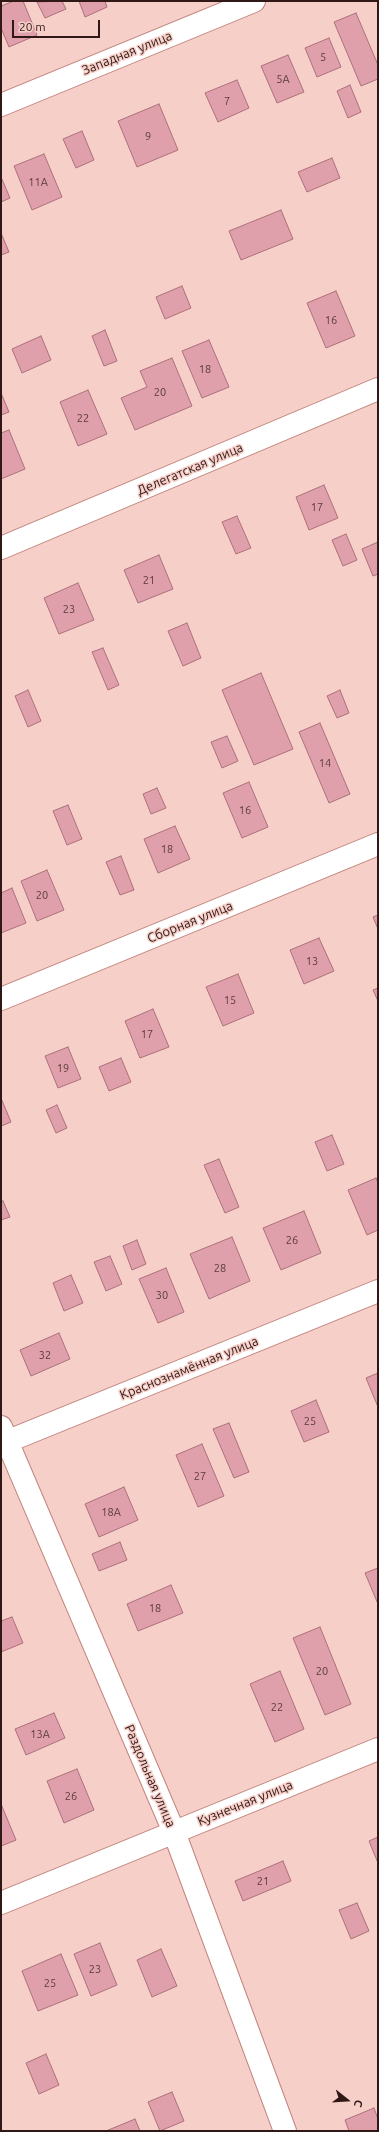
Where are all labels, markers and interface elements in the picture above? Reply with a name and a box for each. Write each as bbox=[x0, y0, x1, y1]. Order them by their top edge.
scale bar bbox=[14, 12, 102, 38]
text: 20 m bbox=[19, 20, 46, 33]
street label: Западная улица bbox=[80, 28, 174, 78]
house number: 5 bbox=[320, 50, 326, 64]
house number: 5А bbox=[276, 72, 290, 86]
house number: 7 bbox=[224, 94, 230, 108]
house number: 9 bbox=[145, 129, 151, 143]
house number: 11А bbox=[28, 175, 48, 189]
house number: 16 bbox=[325, 313, 337, 327]
house number: 18 bbox=[199, 362, 211, 376]
house number: 20 bbox=[154, 385, 166, 399]
house number: 22 bbox=[77, 411, 89, 425]
street label: Делегатская улица bbox=[135, 440, 245, 498]
house number: 17 bbox=[311, 500, 323, 514]
house number: 21 bbox=[143, 573, 155, 587]
house number: 23 bbox=[63, 602, 75, 616]
house number: 14 bbox=[319, 756, 331, 770]
house number: 16 bbox=[239, 803, 251, 817]
house number: 18 bbox=[161, 842, 173, 856]
house number: 20 bbox=[36, 888, 48, 902]
street label: Сборная улица bbox=[145, 898, 235, 946]
house number: 13 bbox=[306, 954, 318, 968]
house number: 15 bbox=[224, 993, 236, 1007]
house number: 17 bbox=[141, 1027, 153, 1041]
house number: 19 bbox=[57, 1061, 69, 1075]
house number: 26 bbox=[286, 1233, 298, 1247]
house number: 28 bbox=[214, 1261, 226, 1275]
house number: 30 bbox=[156, 1288, 168, 1302]
street label: Краснознамённая улица bbox=[118, 1333, 260, 1403]
house number: 32 bbox=[39, 1348, 51, 1362]
house number: 25 bbox=[304, 1414, 316, 1428]
house number: 27 bbox=[194, 1469, 206, 1483]
house number: 18А bbox=[101, 1505, 121, 1519]
house number: 18 bbox=[149, 1601, 161, 1615]
house number: 20 bbox=[316, 1664, 328, 1678]
house number: 22 bbox=[271, 1700, 283, 1714]
street label: Раздольная улица bbox=[121, 1722, 179, 1830]
house number: 13А bbox=[30, 1727, 50, 1741]
street label: Кузнечная улица bbox=[195, 1777, 295, 1829]
house number: 26 bbox=[65, 1789, 77, 1803]
house number: 21 bbox=[257, 1874, 269, 1888]
house number: 23 bbox=[89, 1962, 101, 1976]
house number: 25 bbox=[44, 1976, 56, 1990]
north arrow bbox=[327, 2080, 367, 2120]
text: С bbox=[352, 2098, 365, 2109]

